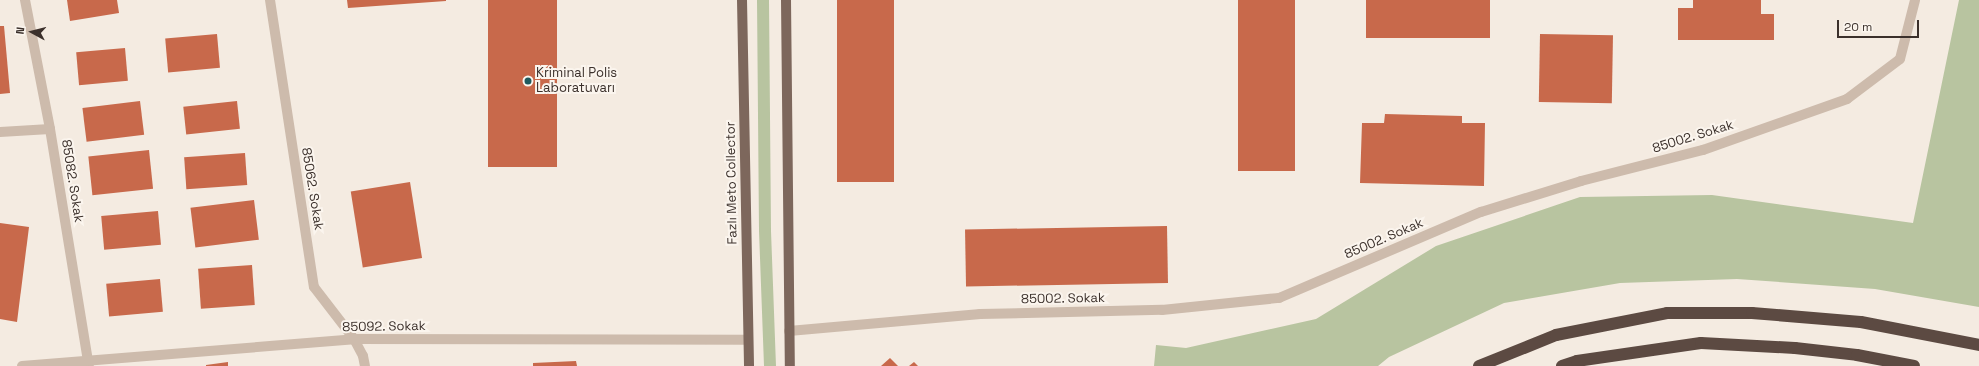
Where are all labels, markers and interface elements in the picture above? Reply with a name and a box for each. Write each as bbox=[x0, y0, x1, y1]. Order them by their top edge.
north arrow bbox=[12, 12, 52, 52]
scale bar bbox=[1839, 12, 1921, 38]
text: 20 m bbox=[1844, 19, 1872, 35]
text: N bbox=[13, 26, 27, 35]
place label: Kriminal Polis Laboratuvarı bbox=[536, 66, 617, 97]
marker: Kriminal Polis Laboratuvarı bbox=[523, 76, 533, 86]
street label: 85002. Sokak bbox=[1650, 117, 1736, 157]
street label: Fazlı Meto Collector bbox=[723, 121, 741, 245]
street label: 85082. Sokak bbox=[58, 138, 86, 224]
street label: 85062. Sokak bbox=[298, 146, 326, 232]
street label: 85002. Sokak bbox=[1342, 215, 1426, 263]
street label: 85002. Sokak bbox=[1021, 290, 1105, 308]
street label: 85092. Sokak bbox=[342, 318, 426, 336]

